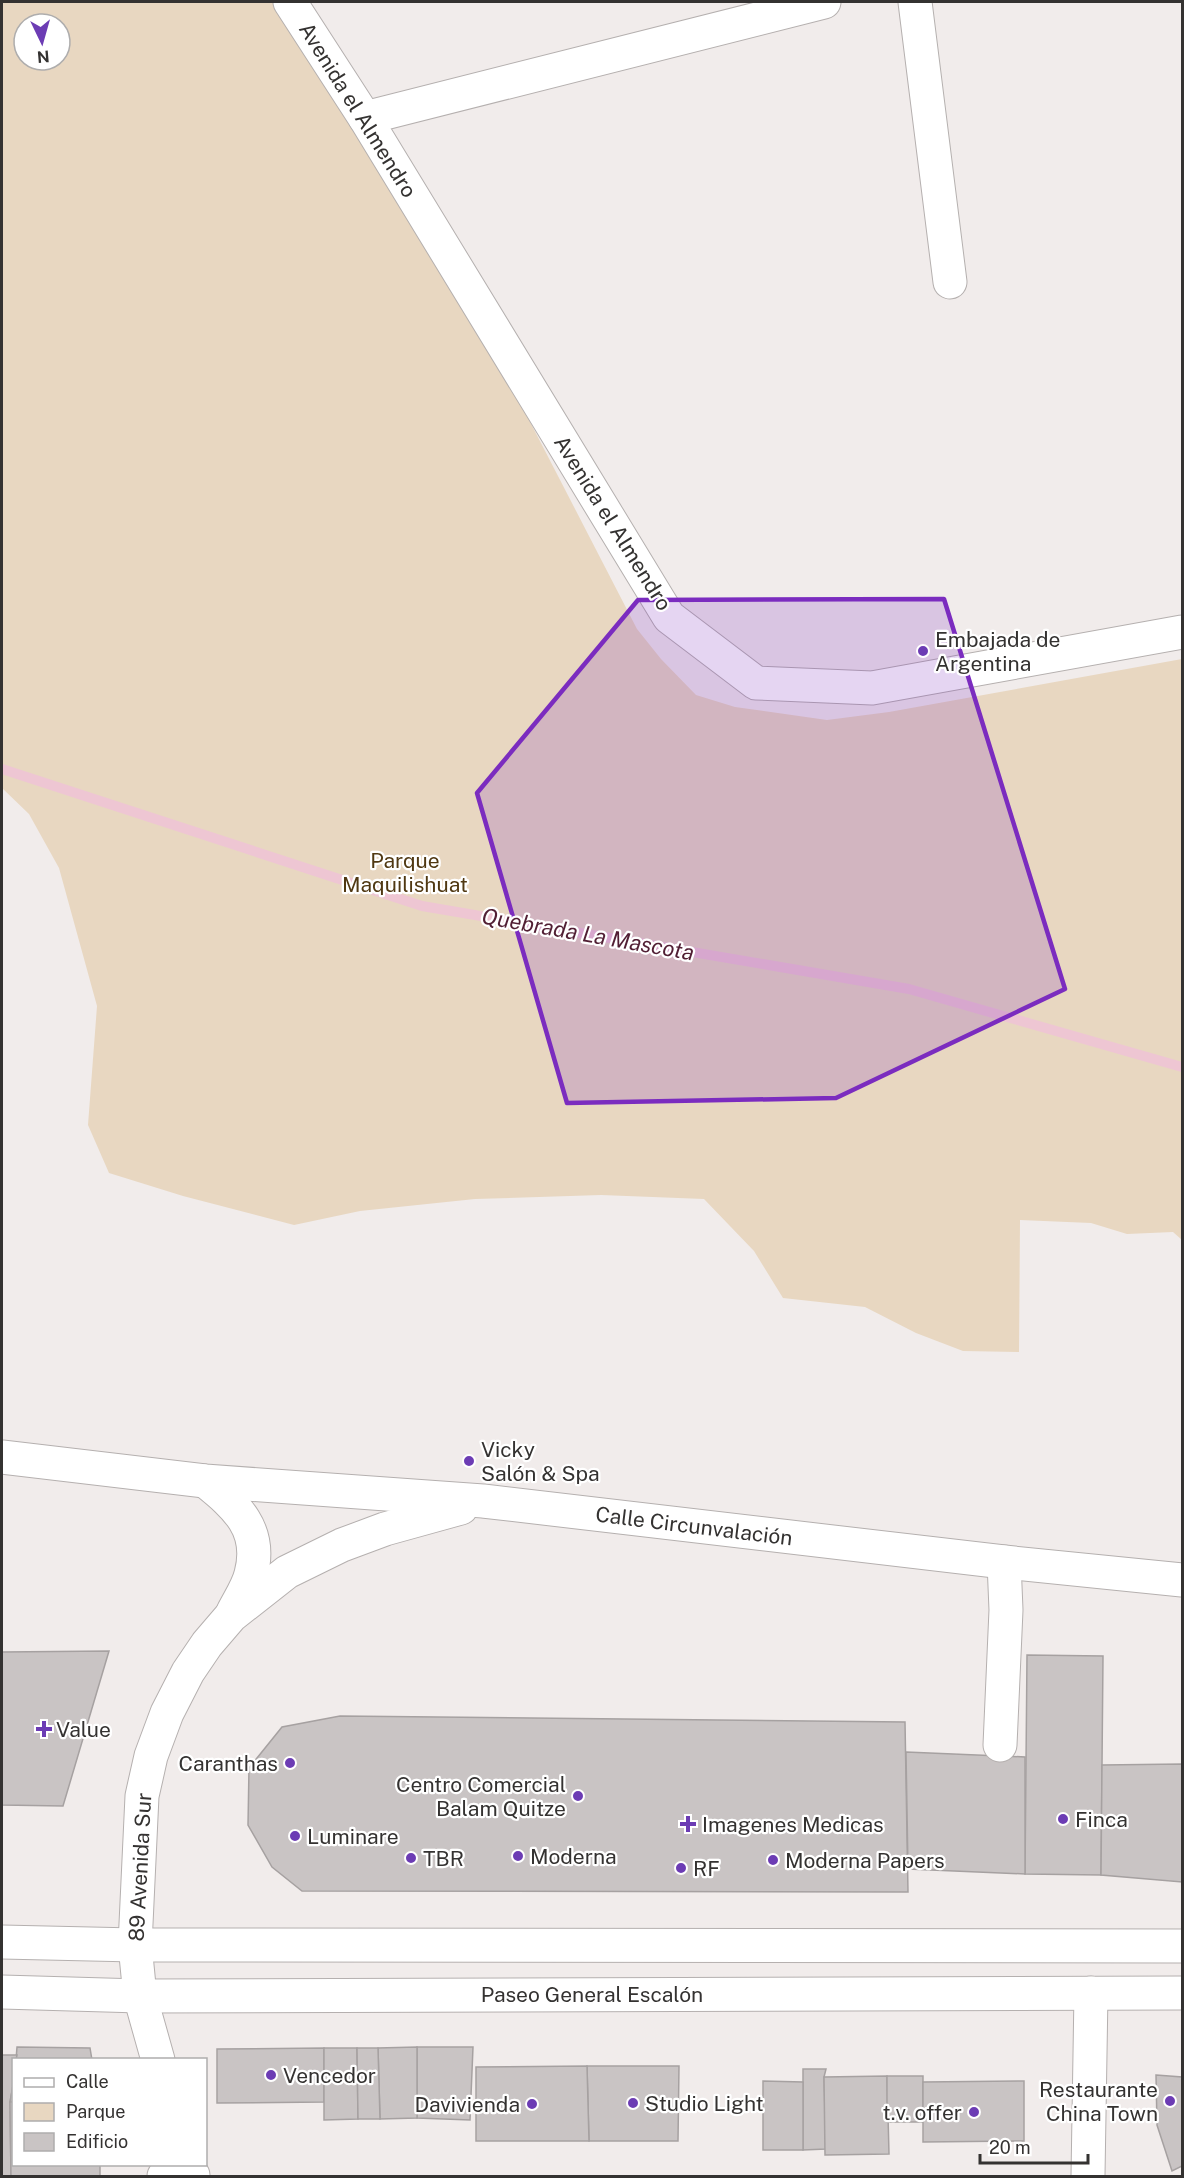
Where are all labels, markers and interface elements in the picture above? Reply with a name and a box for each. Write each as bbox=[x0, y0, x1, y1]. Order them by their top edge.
north arrow bbox=[12, 12, 72, 72]
street label: Avenida el Almendro bbox=[294, 18, 422, 202]
text: N bbox=[36, 46, 50, 66]
street label: Avenida el Almendro bbox=[549, 431, 677, 615]
place label: Embajada de Argentina bbox=[935, 627, 1060, 676]
marker: Embajada de Argentina bbox=[916, 644, 930, 658]
park label: Parque Maquilishuat bbox=[342, 848, 468, 897]
water label: Quebrada La Mascota bbox=[480, 903, 696, 965]
place label: Vicky Salón & Spa bbox=[481, 1437, 600, 1486]
marker: Vicky Salón & Spa bbox=[462, 1454, 476, 1468]
street label: Calle Circunvalación bbox=[594, 1502, 794, 1550]
place label: Value bbox=[56, 1717, 111, 1742]
marker: Value bbox=[37, 1722, 51, 1736]
place label: Caranthas bbox=[179, 1751, 278, 1776]
marker: Caranthas bbox=[283, 1756, 297, 1770]
place label: Centro Comercial Balam Quitze bbox=[396, 1772, 566, 1821]
marker: Centro Comercial Balam Quitze bbox=[571, 1789, 585, 1803]
street label: 89 Avenida Sur bbox=[124, 1792, 156, 1942]
place label: Finca bbox=[1075, 1807, 1128, 1832]
place label: Imagenes Medicas bbox=[702, 1812, 884, 1837]
marker: Finca bbox=[1056, 1812, 1070, 1826]
marker: Imagenes Medicas bbox=[679, 1815, 697, 1833]
place label: Luminare bbox=[307, 1824, 399, 1849]
marker: Luminare bbox=[288, 1829, 302, 1843]
place label: Moderna bbox=[530, 1844, 617, 1869]
place label: TBR bbox=[423, 1846, 464, 1871]
place label: Moderna Papers bbox=[785, 1848, 945, 1873]
marker: Moderna bbox=[511, 1849, 525, 1863]
marker: TBR bbox=[404, 1851, 418, 1865]
marker: Moderna Papers bbox=[766, 1853, 780, 1867]
place label: RF bbox=[693, 1856, 720, 1881]
marker: RF bbox=[674, 1861, 688, 1875]
street label: Paseo General Escalón bbox=[481, 1982, 703, 2007]
legend bbox=[12, 2058, 207, 2166]
place label: Vencedor bbox=[283, 2063, 376, 2088]
marker: Vencedor bbox=[264, 2068, 278, 2082]
text: Calle bbox=[66, 2071, 109, 2092]
place label: Restaurante China Town bbox=[1039, 2077, 1158, 2126]
place label: Studio Light bbox=[645, 2091, 764, 2116]
place label: Davivienda bbox=[414, 2092, 520, 2117]
marker: Restaurante China Town bbox=[1163, 2094, 1177, 2108]
marker: Studio Light bbox=[626, 2096, 640, 2110]
marker: Davivienda bbox=[525, 2097, 539, 2111]
place label: t.v. offer bbox=[883, 2100, 962, 2125]
text: Parque bbox=[66, 2101, 126, 2122]
marker: t.v. offer bbox=[967, 2105, 981, 2119]
scale bar bbox=[980, 2127, 1088, 2165]
text: Edificio bbox=[66, 2131, 128, 2152]
text: 20 m bbox=[989, 2137, 1031, 2158]

